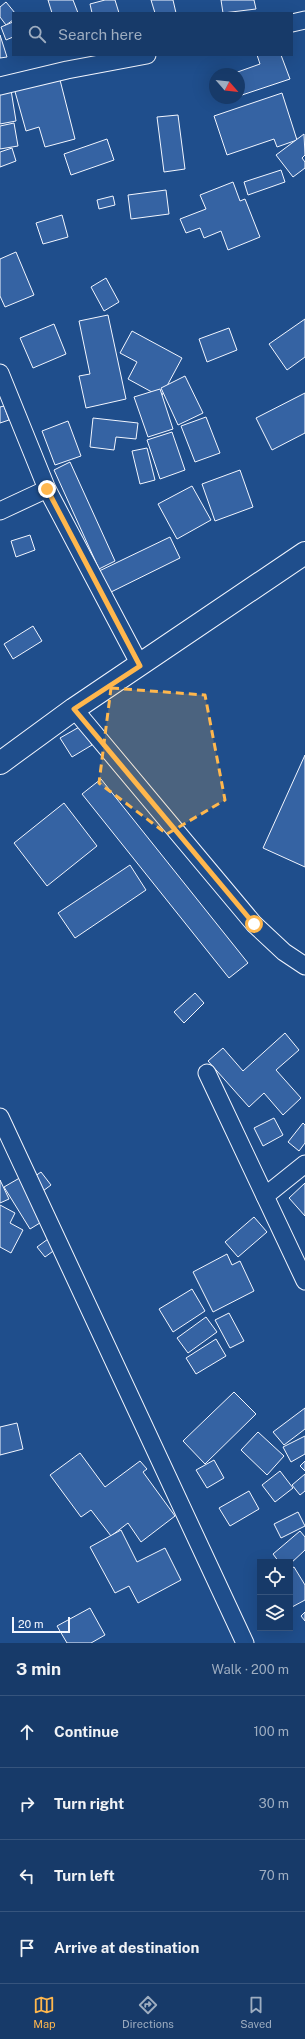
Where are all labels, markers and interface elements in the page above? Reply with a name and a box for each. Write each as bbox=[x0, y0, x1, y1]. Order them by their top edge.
search box bbox=[12, 12, 293, 56]
icon: search bbox=[26, 23, 48, 45]
text: Search here bbox=[58, 26, 142, 43]
north arrow bbox=[209, 68, 245, 104]
route end bbox=[38, 480, 56, 498]
route start bbox=[245, 915, 263, 933]
map controls bbox=[257, 1559, 293, 1631]
button: locate bbox=[257, 1559, 293, 1595]
button: layers bbox=[257, 1595, 293, 1631]
scale bar bbox=[12, 1615, 70, 1634]
text: 20 m bbox=[18, 1618, 43, 1630]
text: 3 min bbox=[16, 1659, 61, 1679]
text: Walk · 200 m bbox=[212, 1662, 289, 1677]
icon: ahead bbox=[16, 1721, 38, 1743]
text: Continue bbox=[54, 1723, 119, 1740]
text: 100 m bbox=[253, 1724, 289, 1739]
icon: right bbox=[16, 1793, 38, 1815]
text: Turn right bbox=[54, 1795, 124, 1812]
text: 30 m bbox=[259, 1796, 289, 1811]
icon: left bbox=[16, 1865, 38, 1887]
text: Turn left bbox=[54, 1867, 115, 1884]
text: 70 m bbox=[259, 1868, 289, 1883]
icon: arrive bbox=[16, 1937, 38, 1959]
text: Arrive at destination bbox=[54, 1939, 199, 1956]
tab: Map bbox=[33, 1994, 56, 2030]
tab: Directions bbox=[122, 1994, 174, 2030]
tab: Saved bbox=[240, 1994, 272, 2030]

